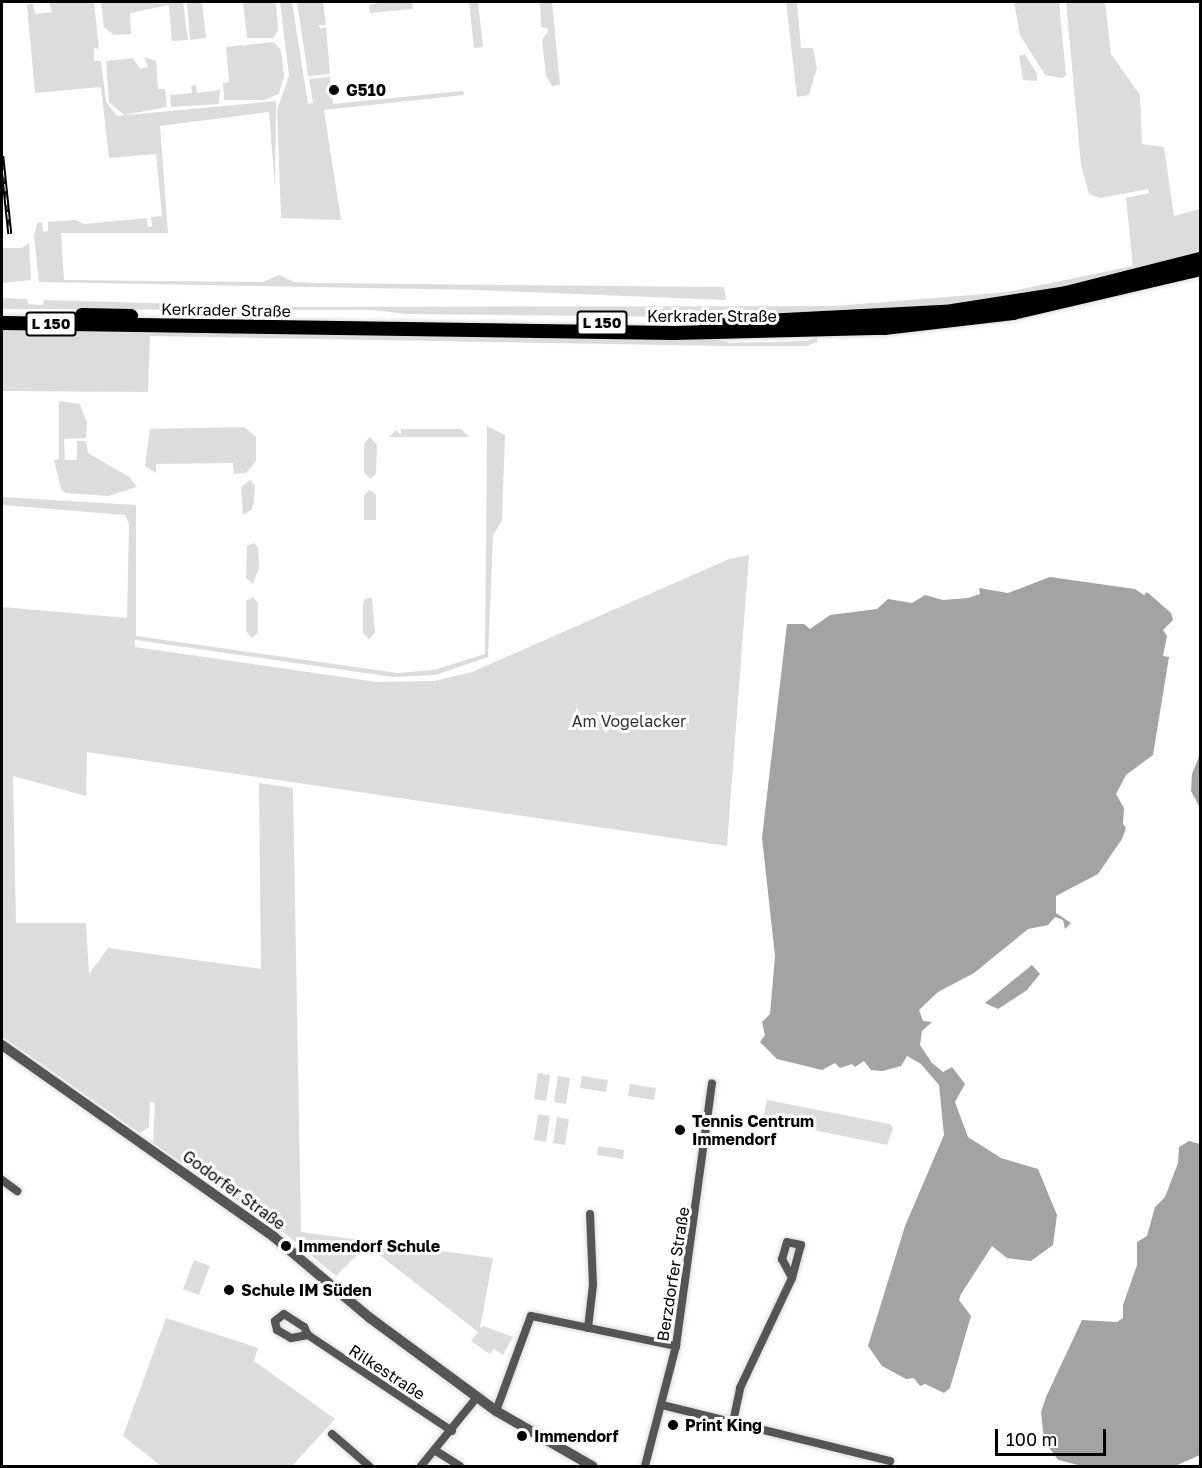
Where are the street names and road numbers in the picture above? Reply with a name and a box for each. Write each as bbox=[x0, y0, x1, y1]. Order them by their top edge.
street label: Kerkrader Straße bbox=[161, 299, 291, 321]
street label: Kerkrader Straße bbox=[647, 306, 777, 326]
road number: L 150 bbox=[576, 311, 628, 335]
road number: L 150 bbox=[26, 312, 76, 336]
street label: Godorfer Straße bbox=[179, 1146, 289, 1234]
street label: Berzdorfer Straße bbox=[653, 1205, 693, 1343]
street label: Rilkestraße bbox=[345, 1340, 429, 1404]

